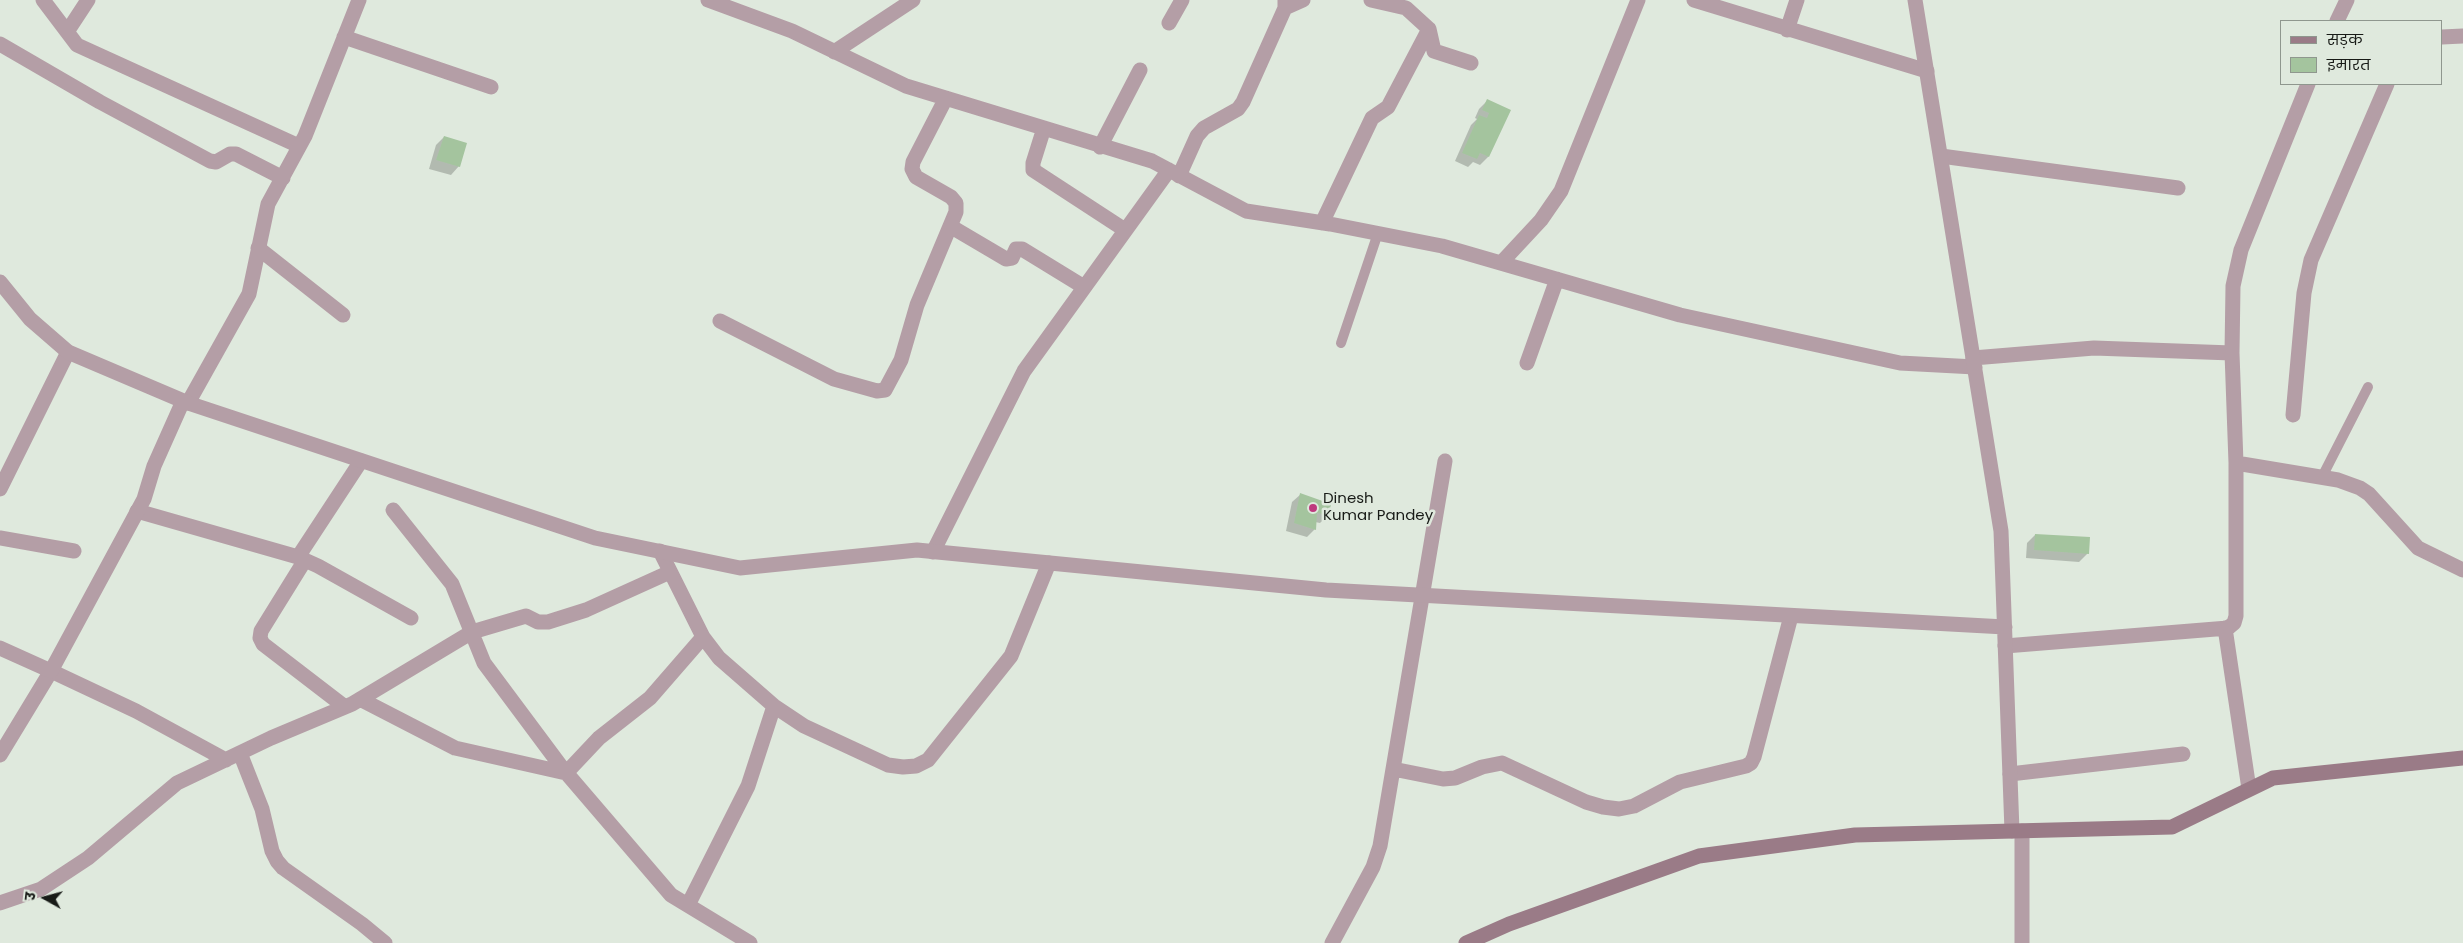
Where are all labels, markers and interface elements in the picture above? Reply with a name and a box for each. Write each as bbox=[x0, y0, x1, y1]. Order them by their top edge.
legend bbox=[2280, 20, 2443, 85]
text: सड़क bbox=[2327, 29, 2363, 50]
text: इमारत bbox=[2327, 54, 2370, 75]
place label: Dinesh Kumar Pandey bbox=[1323, 490, 1433, 525]
marker: Dinesh Kumar Pandey bbox=[1307, 502, 1319, 514]
north arrow bbox=[20, 873, 70, 923]
text: उ bbox=[20, 891, 41, 901]

